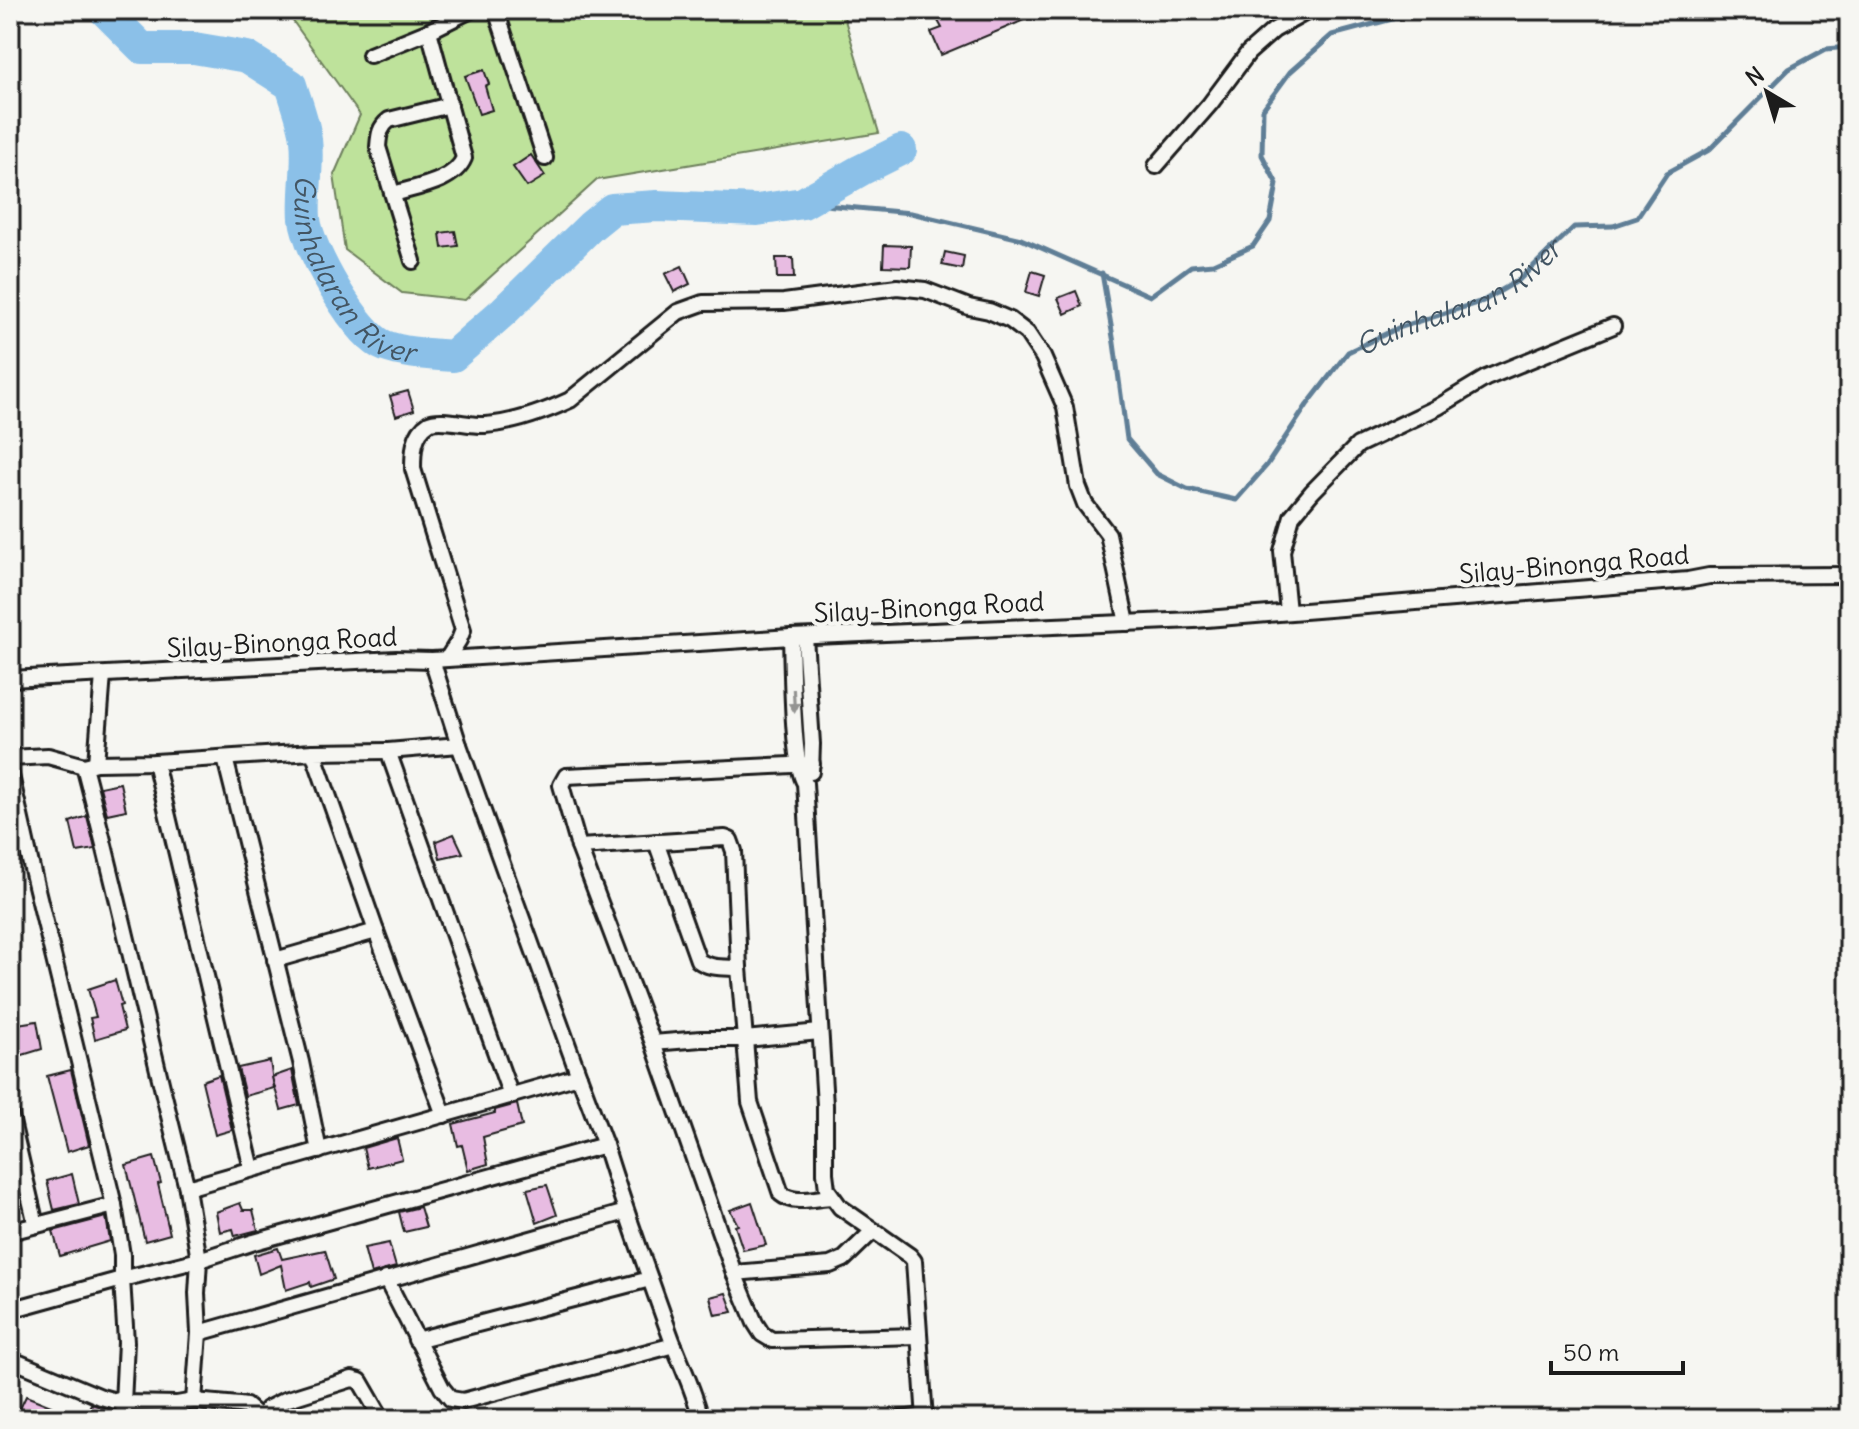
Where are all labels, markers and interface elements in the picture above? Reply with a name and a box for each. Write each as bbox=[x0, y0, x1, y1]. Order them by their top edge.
north arrow bbox=[1727, 52, 1807, 132]
text: N bbox=[1740, 61, 1769, 92]
water label: Guinhalaran River bbox=[286, 174, 421, 371]
water label: Guinhalaran River bbox=[1350, 229, 1571, 364]
street label: Silay-Binonga Road bbox=[1458, 538, 1690, 590]
street label: Silay-Binonga Road bbox=[813, 584, 1045, 630]
street label: Silay-Binonga Road bbox=[166, 619, 398, 665]
one-way arrow bbox=[787, 689, 800, 714]
scale bar bbox=[1551, 1325, 1683, 1375]
text: 50 m bbox=[1563, 1337, 1619, 1367]

